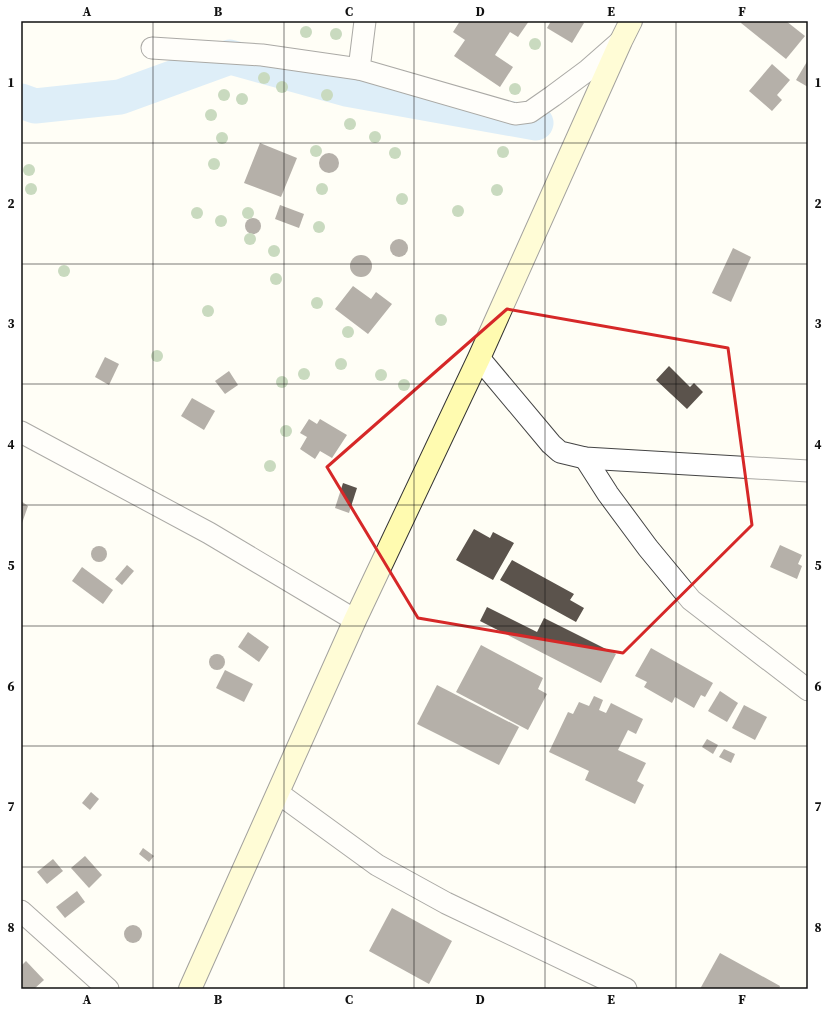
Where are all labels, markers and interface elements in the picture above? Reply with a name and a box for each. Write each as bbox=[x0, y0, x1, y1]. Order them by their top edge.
text: A bbox=[83, 3, 92, 20]
text: B bbox=[214, 3, 223, 20]
text: C bbox=[345, 3, 353, 20]
text: D bbox=[475, 3, 485, 20]
text: E bbox=[607, 3, 615, 20]
text: F bbox=[738, 3, 746, 20]
text: 1 bbox=[7, 74, 15, 91]
text: 1 bbox=[814, 74, 822, 91]
text: 2 bbox=[7, 195, 15, 212]
text: 2 bbox=[814, 195, 822, 212]
text: 3 bbox=[7, 315, 15, 332]
text: 3 bbox=[814, 315, 822, 332]
text: 4 bbox=[7, 436, 15, 453]
text: 4 bbox=[814, 436, 822, 453]
text: 5 bbox=[7, 557, 15, 574]
text: 5 bbox=[814, 557, 822, 574]
text: 6 bbox=[7, 678, 15, 695]
text: 6 bbox=[814, 678, 822, 695]
text: 7 bbox=[7, 798, 15, 815]
text: 7 bbox=[814, 798, 822, 815]
text: 8 bbox=[7, 919, 15, 936]
text: 8 bbox=[814, 919, 822, 936]
text: A bbox=[83, 991, 92, 1008]
text: B bbox=[214, 991, 223, 1008]
text: C bbox=[345, 991, 353, 1008]
text: D bbox=[475, 991, 485, 1008]
text: E bbox=[607, 991, 615, 1008]
text: F bbox=[738, 991, 746, 1008]

